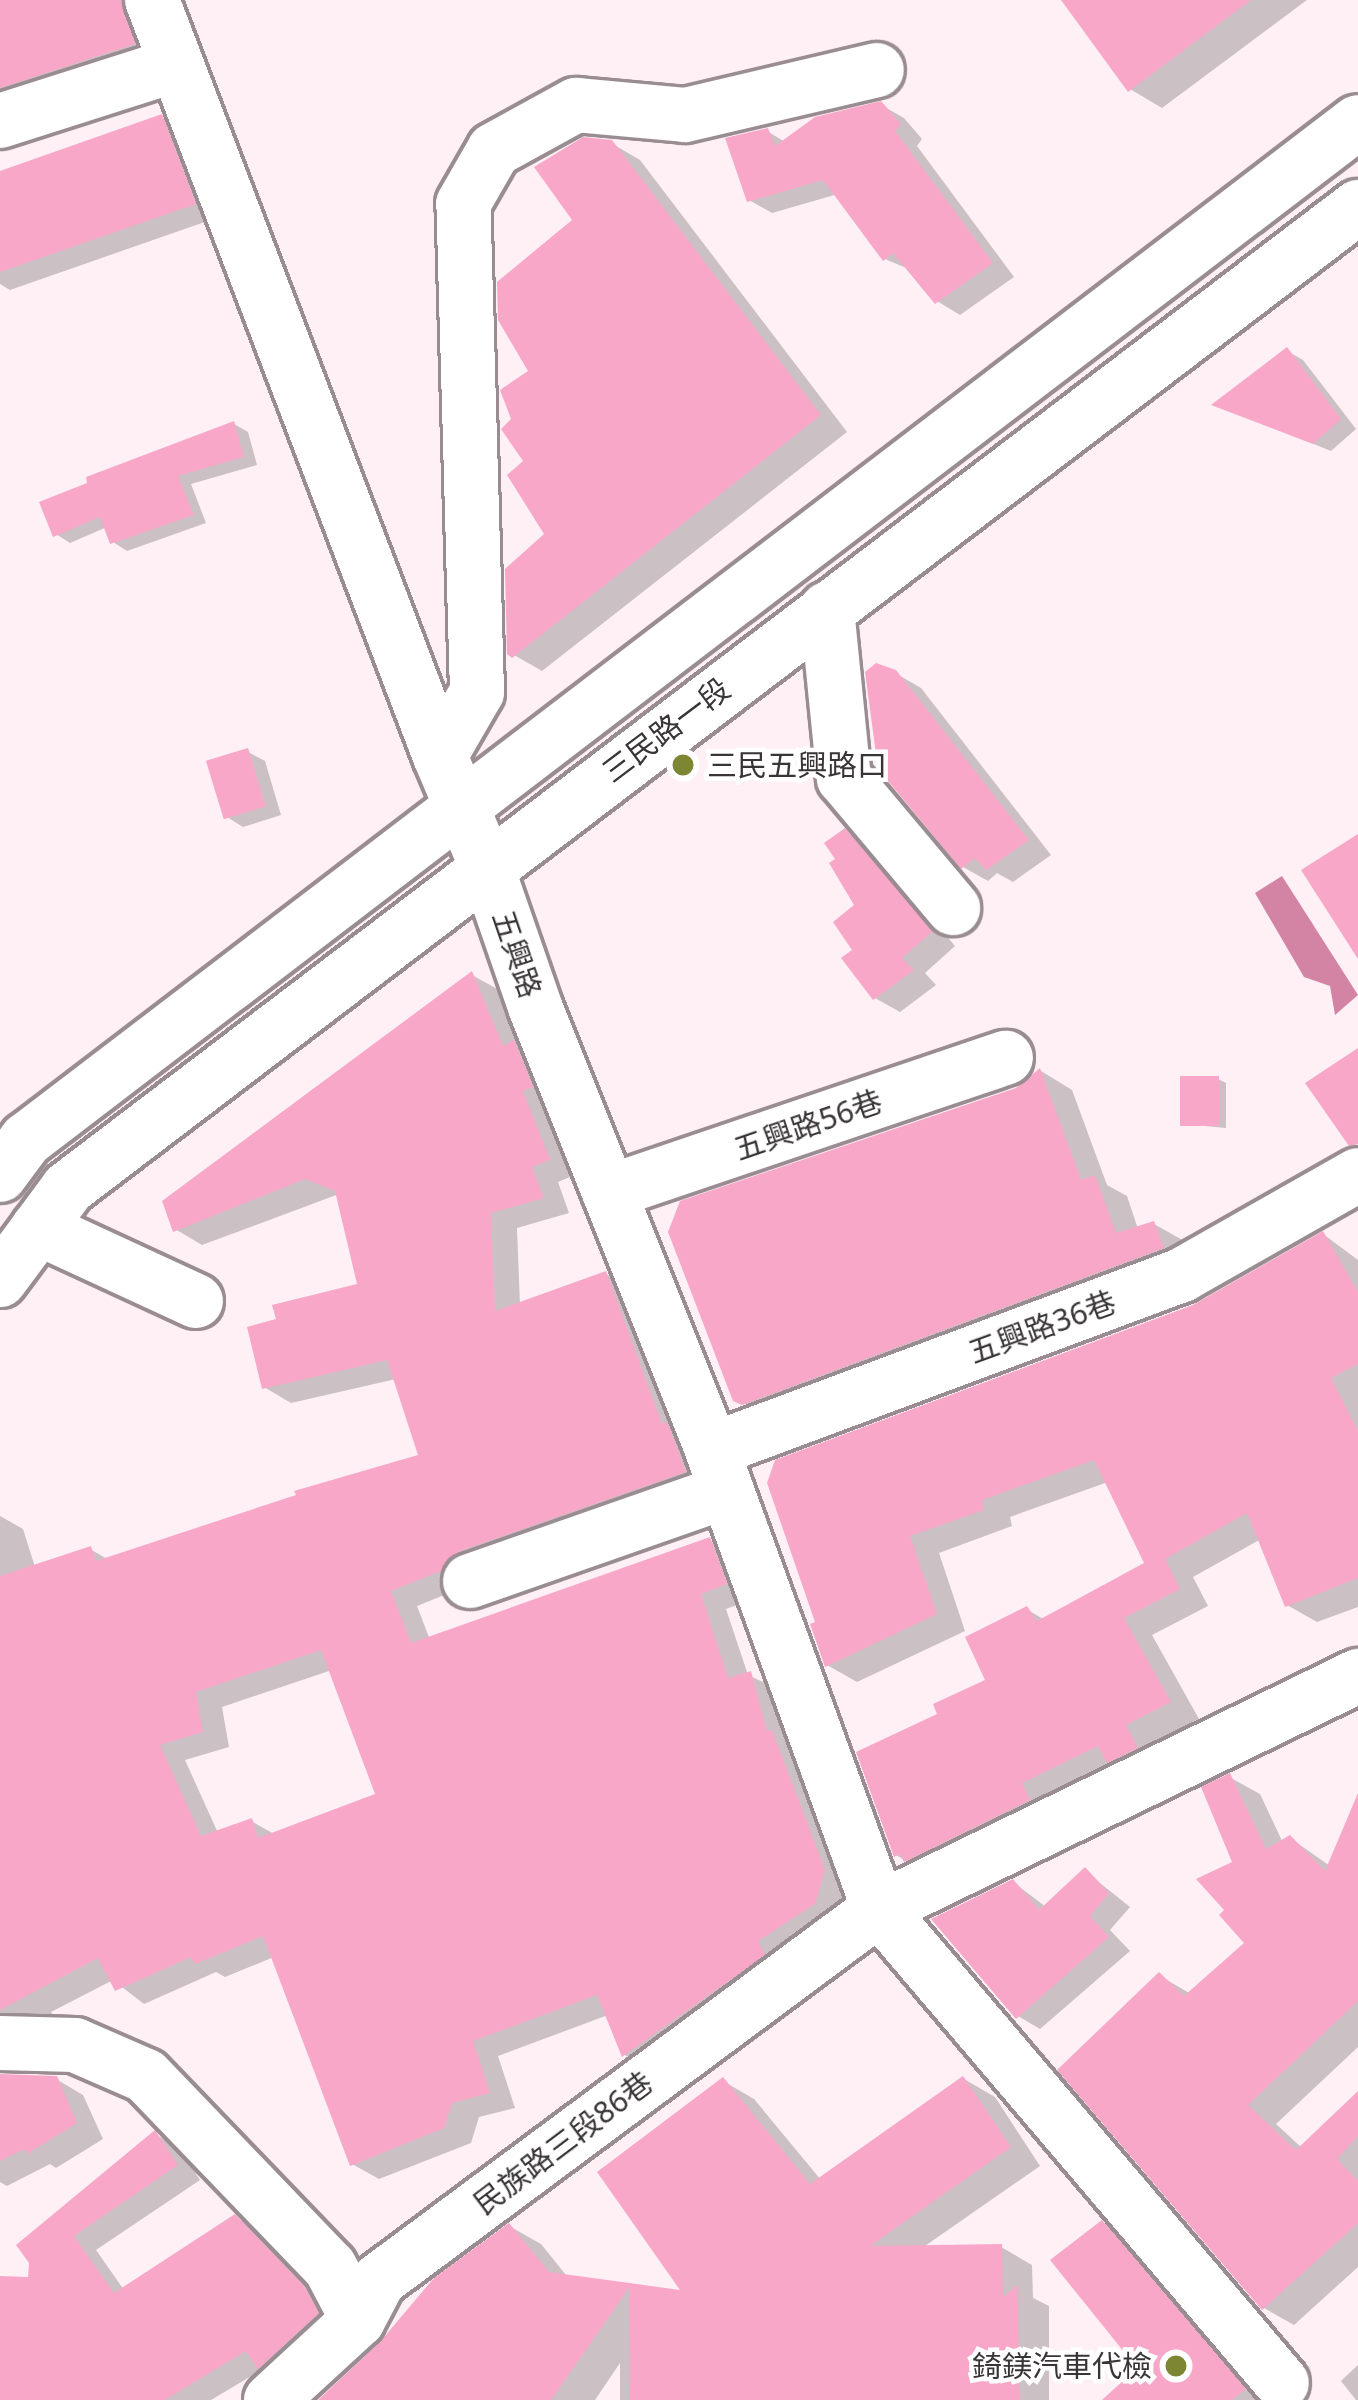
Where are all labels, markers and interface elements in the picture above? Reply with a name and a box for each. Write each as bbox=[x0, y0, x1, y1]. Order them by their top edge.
street label: 三民路一段 bbox=[595, 670, 737, 790]
place label: 三民五興路口 bbox=[707, 747, 887, 783]
marker: 三民五興路口 bbox=[670, 752, 696, 778]
street label: 五興路 bbox=[485, 906, 549, 1002]
street label: 五興路56巷 bbox=[729, 1083, 887, 1167]
street label: 五興路36巷 bbox=[963, 1284, 1121, 1370]
street label: 民族路三段86巷 bbox=[467, 2064, 659, 2222]
place label: 錡鎂汽車代檢 bbox=[972, 2348, 1152, 2384]
marker: 錡鎂汽車代檢 bbox=[1163, 2353, 1189, 2379]

